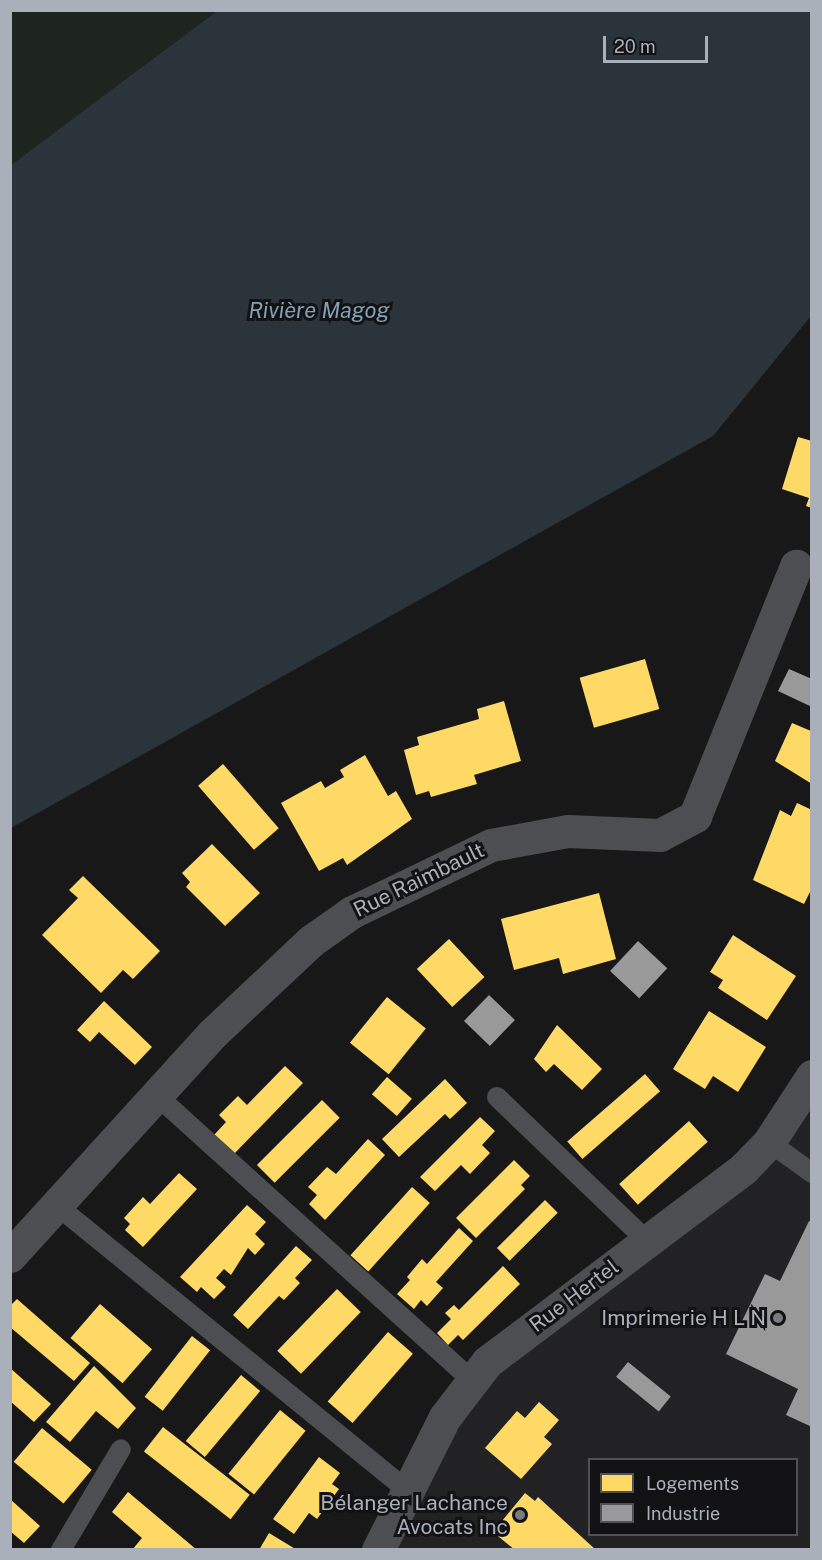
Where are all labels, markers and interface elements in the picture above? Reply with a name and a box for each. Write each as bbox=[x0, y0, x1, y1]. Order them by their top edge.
scale bar bbox=[606, 24, 711, 62]
text: 20 m bbox=[614, 36, 656, 57]
water label: Rivière Magog bbox=[248, 298, 390, 324]
street label: Rue Raimbault bbox=[349, 837, 489, 923]
street label: Rue Hertel bbox=[524, 1254, 624, 1338]
place label: Imprimerie H L N bbox=[601, 1305, 766, 1331]
marker: Imprimerie H L N bbox=[771, 1311, 785, 1325]
legend bbox=[588, 1458, 798, 1536]
text: Logements bbox=[646, 1473, 739, 1494]
place label: Bélanger Lachance Avocats Inc bbox=[320, 1490, 508, 1540]
text: Industrie bbox=[646, 1503, 720, 1524]
marker: Bélanger Lachance Avocats Inc bbox=[513, 1508, 527, 1522]

